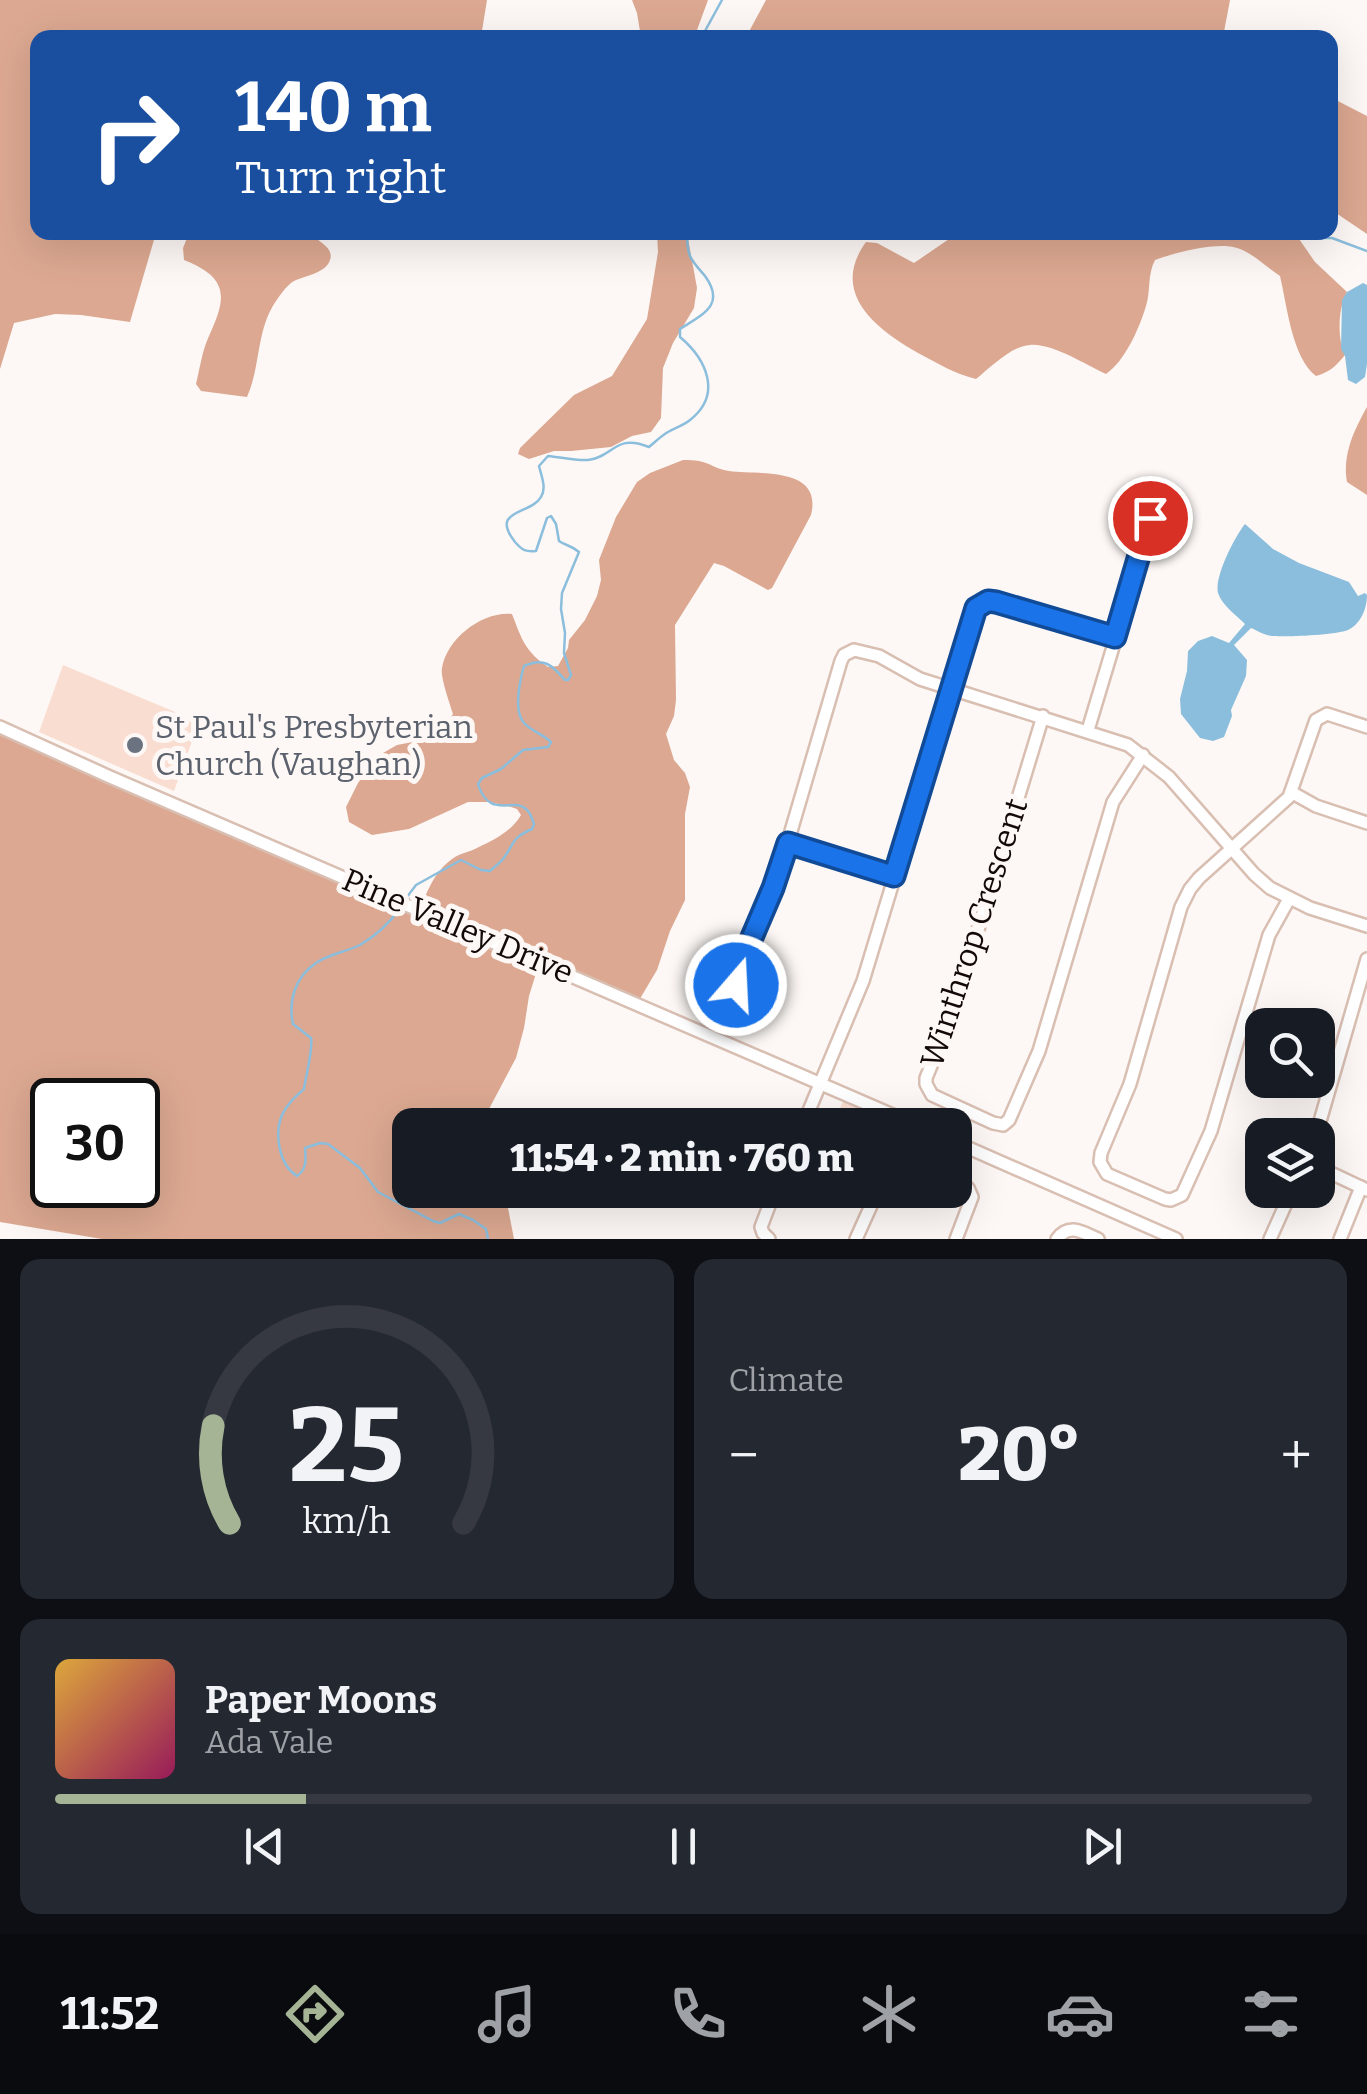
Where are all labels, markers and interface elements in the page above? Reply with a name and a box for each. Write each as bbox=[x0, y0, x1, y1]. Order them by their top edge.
text: 140 m bbox=[235, 66, 432, 150]
icon: right bbox=[70, 70, 200, 200]
text: Turn right bbox=[235, 151, 447, 205]
pin bbox=[1108, 476, 1193, 561]
icon: arrive bbox=[1123, 491, 1178, 546]
place label: St Paul's Presbyterian Church (Vaughan) bbox=[155, 708, 473, 783]
marker: St Paul's Presbyterian Church (Vaughan) bbox=[124, 734, 146, 756]
street label: Winthrop Crescent bbox=[913, 793, 1036, 1072]
street label: Pine Valley Drive bbox=[337, 860, 579, 992]
position arrow bbox=[684, 933, 788, 1037]
map controls bbox=[1245, 1008, 1335, 1208]
button: search bbox=[1245, 1008, 1335, 1098]
speed limit sign: 30 bbox=[30, 1078, 160, 1208]
button: layers bbox=[1245, 1118, 1335, 1208]
text: 11:54 · 2 min · 760 m bbox=[510, 1135, 854, 1181]
text: Climate bbox=[729, 1361, 844, 1399]
text: 25 bbox=[289, 1384, 404, 1509]
text: 20° bbox=[958, 1410, 1081, 1500]
text: − bbox=[729, 1423, 759, 1489]
text: + bbox=[1281, 1423, 1312, 1489]
text: km/h bbox=[303, 1500, 391, 1542]
text: Paper Moons bbox=[205, 1677, 437, 1723]
text: Ada Vale bbox=[205, 1723, 333, 1761]
icon: previous bbox=[237, 1819, 292, 1874]
icon: pause bbox=[656, 1819, 711, 1874]
icon: next bbox=[1075, 1819, 1130, 1874]
icon: directions bbox=[280, 1979, 350, 2049]
icon: music bbox=[472, 1979, 542, 2049]
icon: phone bbox=[663, 1979, 733, 2049]
icon: climate bbox=[854, 1979, 924, 2049]
icon: car bbox=[1045, 1979, 1115, 2049]
icon: filters bbox=[1236, 1979, 1306, 2049]
text: 11:52 bbox=[61, 1987, 159, 2041]

